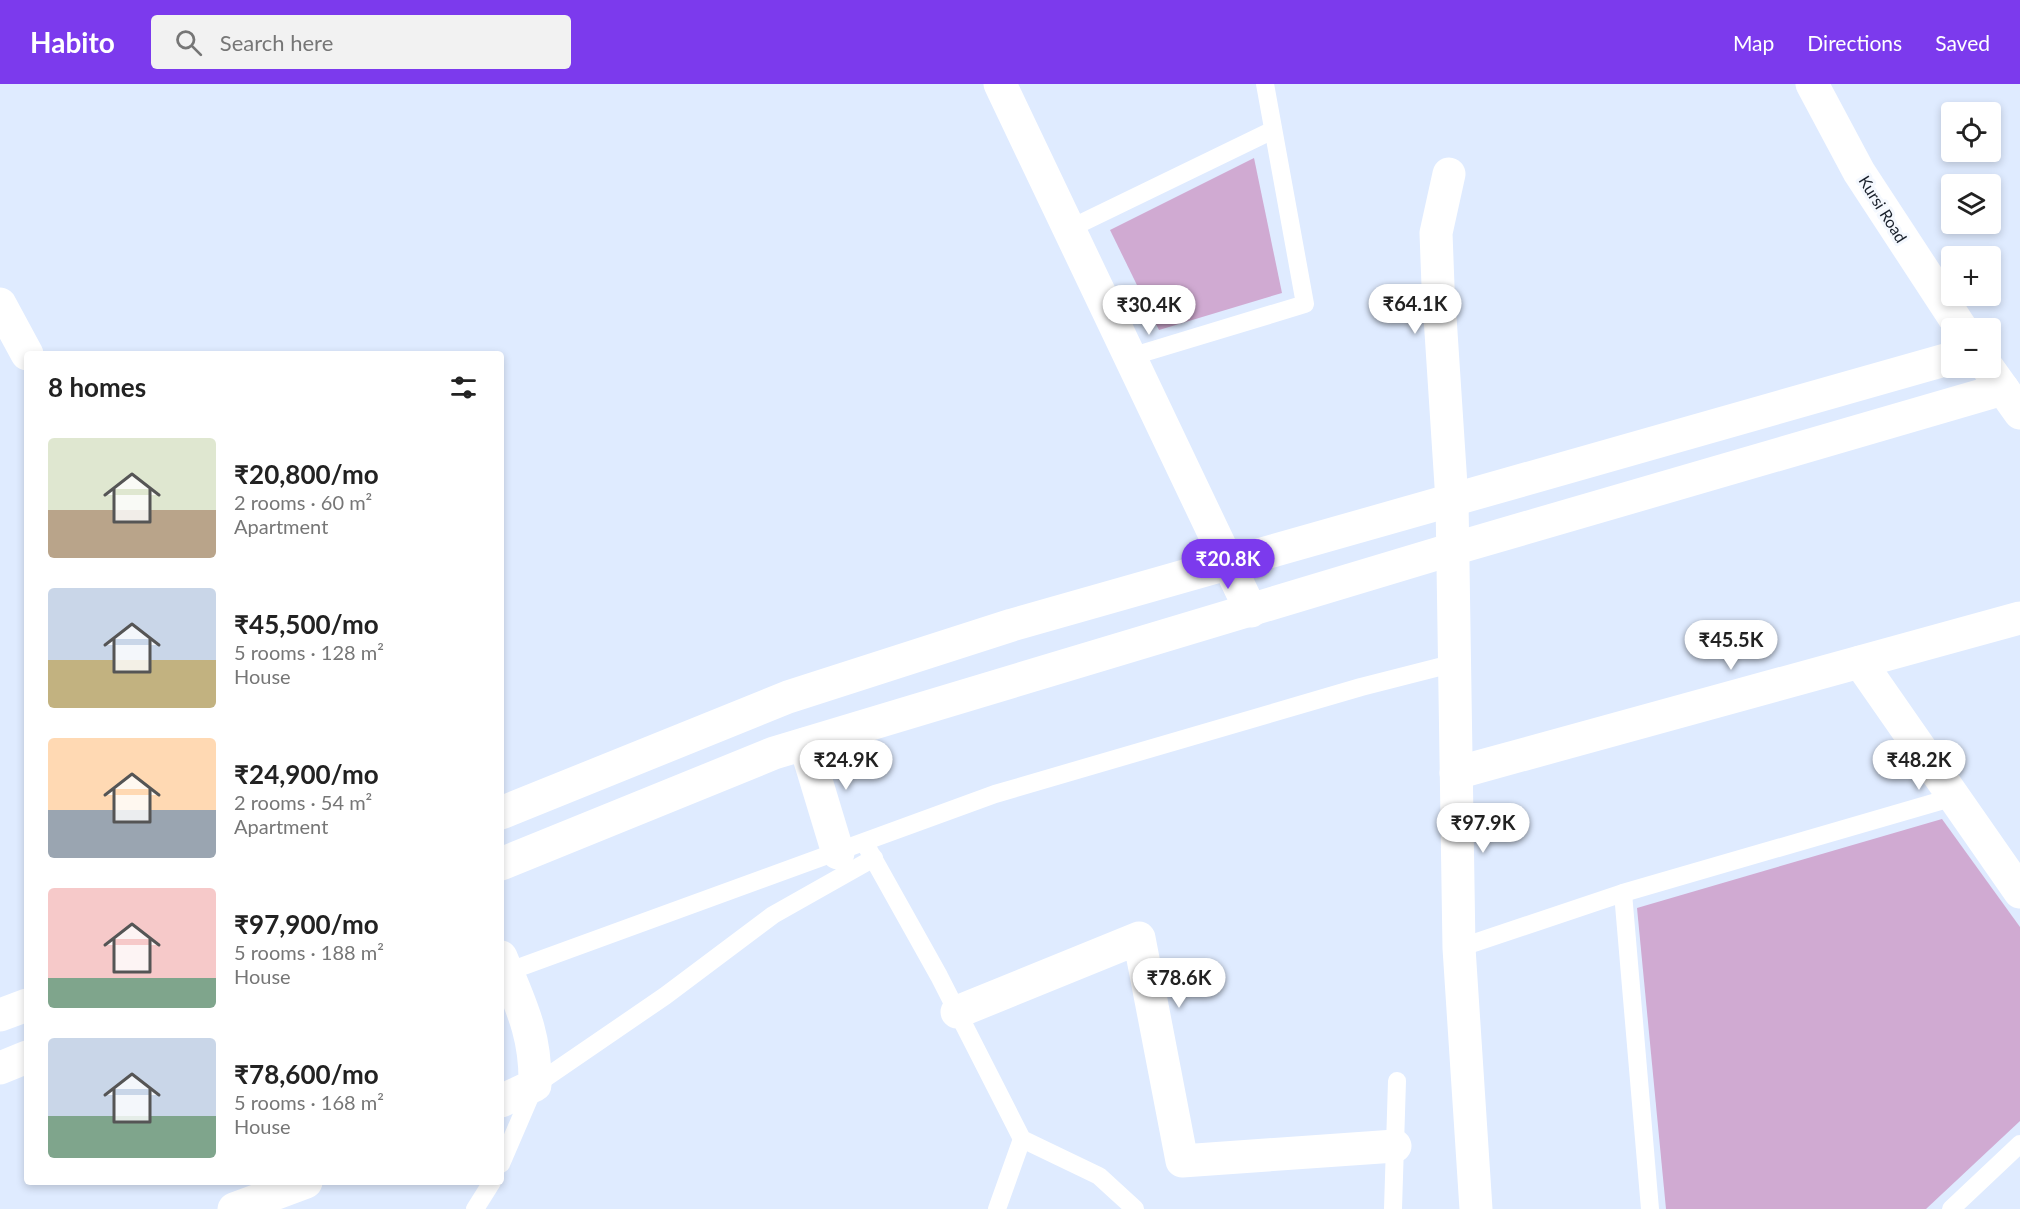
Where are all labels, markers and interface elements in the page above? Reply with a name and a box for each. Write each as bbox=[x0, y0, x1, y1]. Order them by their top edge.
search box bbox=[151, 15, 571, 69]
text: Habito bbox=[30, 25, 115, 59]
icon: search bbox=[172, 26, 205, 59]
text: Search here bbox=[220, 29, 333, 56]
text: Map bbox=[1733, 30, 1774, 55]
text: Directions bbox=[1807, 30, 1902, 55]
text: Saved bbox=[1935, 30, 1990, 55]
map controls bbox=[1941, 102, 2001, 378]
button: locate bbox=[1941, 102, 2001, 162]
street label: Kursi Road bbox=[1855, 172, 1911, 246]
button: layers bbox=[1941, 174, 2001, 234]
button: + bbox=[1941, 246, 2001, 306]
pin: ₹64.1K bbox=[1366, 284, 1464, 335]
pin: ₹30.4K bbox=[1100, 285, 1198, 336]
text: ₹64.1K bbox=[1383, 291, 1447, 315]
text: ₹30.4K bbox=[1117, 292, 1181, 316]
button: − bbox=[1941, 318, 2001, 378]
text: 8 homes bbox=[48, 371, 146, 403]
icon: filters bbox=[447, 371, 480, 404]
text: ₹20,800/mo bbox=[234, 458, 379, 490]
icon: home bbox=[96, 462, 168, 534]
text: 2 rooms · 60 m² bbox=[234, 490, 372, 514]
text: Apartment bbox=[234, 514, 328, 538]
pin: ₹20.8K bbox=[1179, 539, 1277, 590]
text: ₹20.8K bbox=[1196, 546, 1260, 570]
text: ₹45,500/mo bbox=[234, 608, 379, 640]
icon: home bbox=[96, 612, 168, 684]
pin: ₹45.5K bbox=[1682, 620, 1780, 671]
text: ₹45.5K bbox=[1699, 627, 1763, 651]
text: 5 rooms · 128 m² bbox=[234, 640, 384, 664]
text: House bbox=[234, 664, 291, 688]
pin: ₹24.9K bbox=[797, 740, 895, 791]
pin: ₹48.2K bbox=[1870, 740, 1968, 791]
text: ₹24.9K bbox=[814, 747, 878, 771]
text: ₹48.2K bbox=[1887, 747, 1951, 771]
text: ₹24,900/mo bbox=[234, 758, 379, 790]
icon: home bbox=[96, 762, 168, 834]
text: 2 rooms · 54 m² bbox=[234, 790, 372, 814]
pin: ₹97.9K bbox=[1434, 803, 1532, 854]
text: ₹97.9K bbox=[1451, 810, 1515, 834]
text: Apartment bbox=[234, 814, 328, 838]
text: ₹97,900/mo bbox=[234, 908, 379, 940]
icon: home bbox=[96, 912, 168, 984]
text: 5 rooms · 188 m² bbox=[234, 940, 384, 964]
pin: ₹78.6K bbox=[1130, 958, 1228, 1009]
text: House bbox=[234, 964, 291, 988]
text: ₹78.6K bbox=[1147, 965, 1211, 989]
text: ₹78,600/mo bbox=[234, 1058, 379, 1090]
icon: home bbox=[96, 1062, 168, 1134]
text: 5 rooms · 168 m² bbox=[234, 1090, 384, 1114]
text: House bbox=[234, 1114, 291, 1138]

